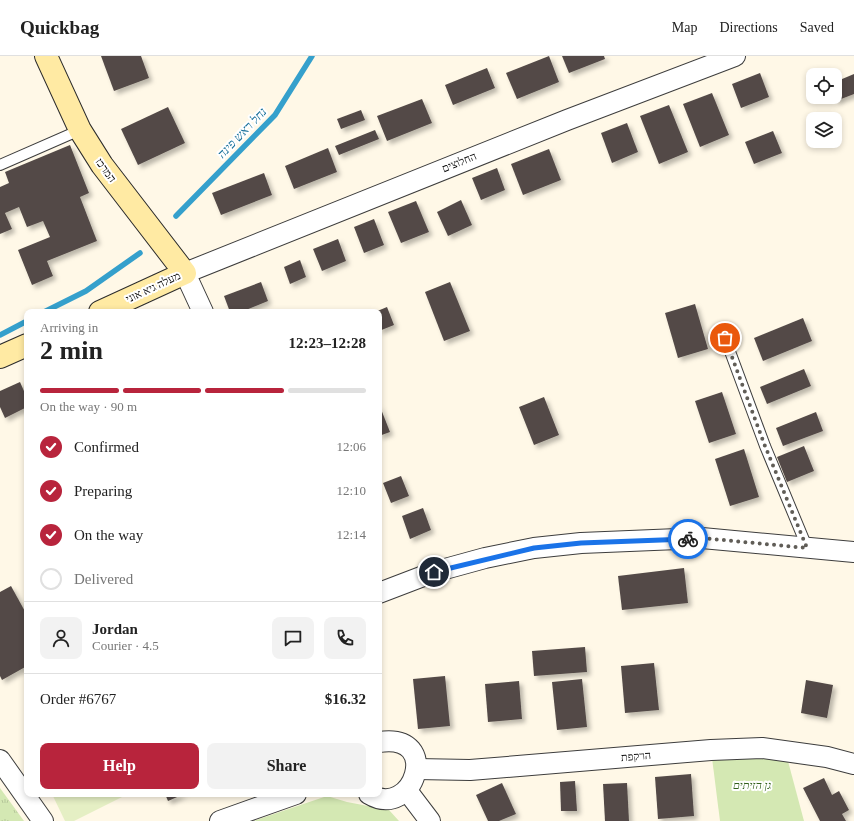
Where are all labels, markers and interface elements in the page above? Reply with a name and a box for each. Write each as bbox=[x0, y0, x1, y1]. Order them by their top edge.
text: Quickbag bbox=[20, 17, 99, 38]
text: Map bbox=[672, 20, 697, 35]
text: Directions bbox=[719, 20, 778, 35]
text: Saved bbox=[800, 20, 834, 35]
map controls bbox=[806, 68, 842, 148]
button: locate bbox=[806, 68, 842, 104]
water label: נחל ראש פינה bbox=[215, 105, 270, 161]
button: layers bbox=[806, 112, 842, 148]
street label: החלוצים bbox=[440, 150, 478, 174]
street label: המרכז bbox=[93, 156, 119, 184]
street label: מעלה גיא אוני bbox=[124, 269, 182, 305]
text: Arriving in bbox=[40, 320, 98, 335]
pin bbox=[708, 321, 742, 355]
icon: bag bbox=[714, 327, 736, 349]
text: 12:23–12:28 bbox=[289, 335, 366, 351]
text: 2 min bbox=[40, 336, 103, 365]
text: On the way · 90 m bbox=[40, 399, 137, 414]
icon: check bbox=[40, 436, 62, 458]
text: Confirmed bbox=[74, 439, 139, 455]
text: 12:06 bbox=[336, 439, 366, 454]
icon: check bbox=[40, 480, 62, 502]
text: Preparing bbox=[74, 483, 132, 499]
text: 12:10 bbox=[336, 483, 366, 498]
courier bbox=[668, 519, 708, 559]
icon: check bbox=[40, 524, 62, 546]
text: On the way bbox=[74, 527, 143, 543]
text: 12:14 bbox=[336, 527, 366, 542]
icon: bike bbox=[677, 528, 699, 550]
pin bbox=[417, 555, 451, 589]
icon: home bbox=[423, 561, 445, 583]
text: Delivered bbox=[74, 571, 133, 587]
button: person bbox=[40, 617, 82, 659]
button: chat bbox=[272, 617, 314, 659]
button: phone bbox=[324, 617, 366, 659]
text: Jordan bbox=[92, 621, 138, 637]
text: Courier · 4.5 bbox=[92, 638, 159, 653]
text: Order #6767 bbox=[40, 691, 116, 707]
text: $16.32 bbox=[325, 691, 366, 707]
button: Help bbox=[40, 743, 199, 789]
button: Share bbox=[207, 743, 366, 789]
street label: הרקפת bbox=[620, 749, 652, 763]
park label: גן הזיתים bbox=[733, 779, 771, 792]

